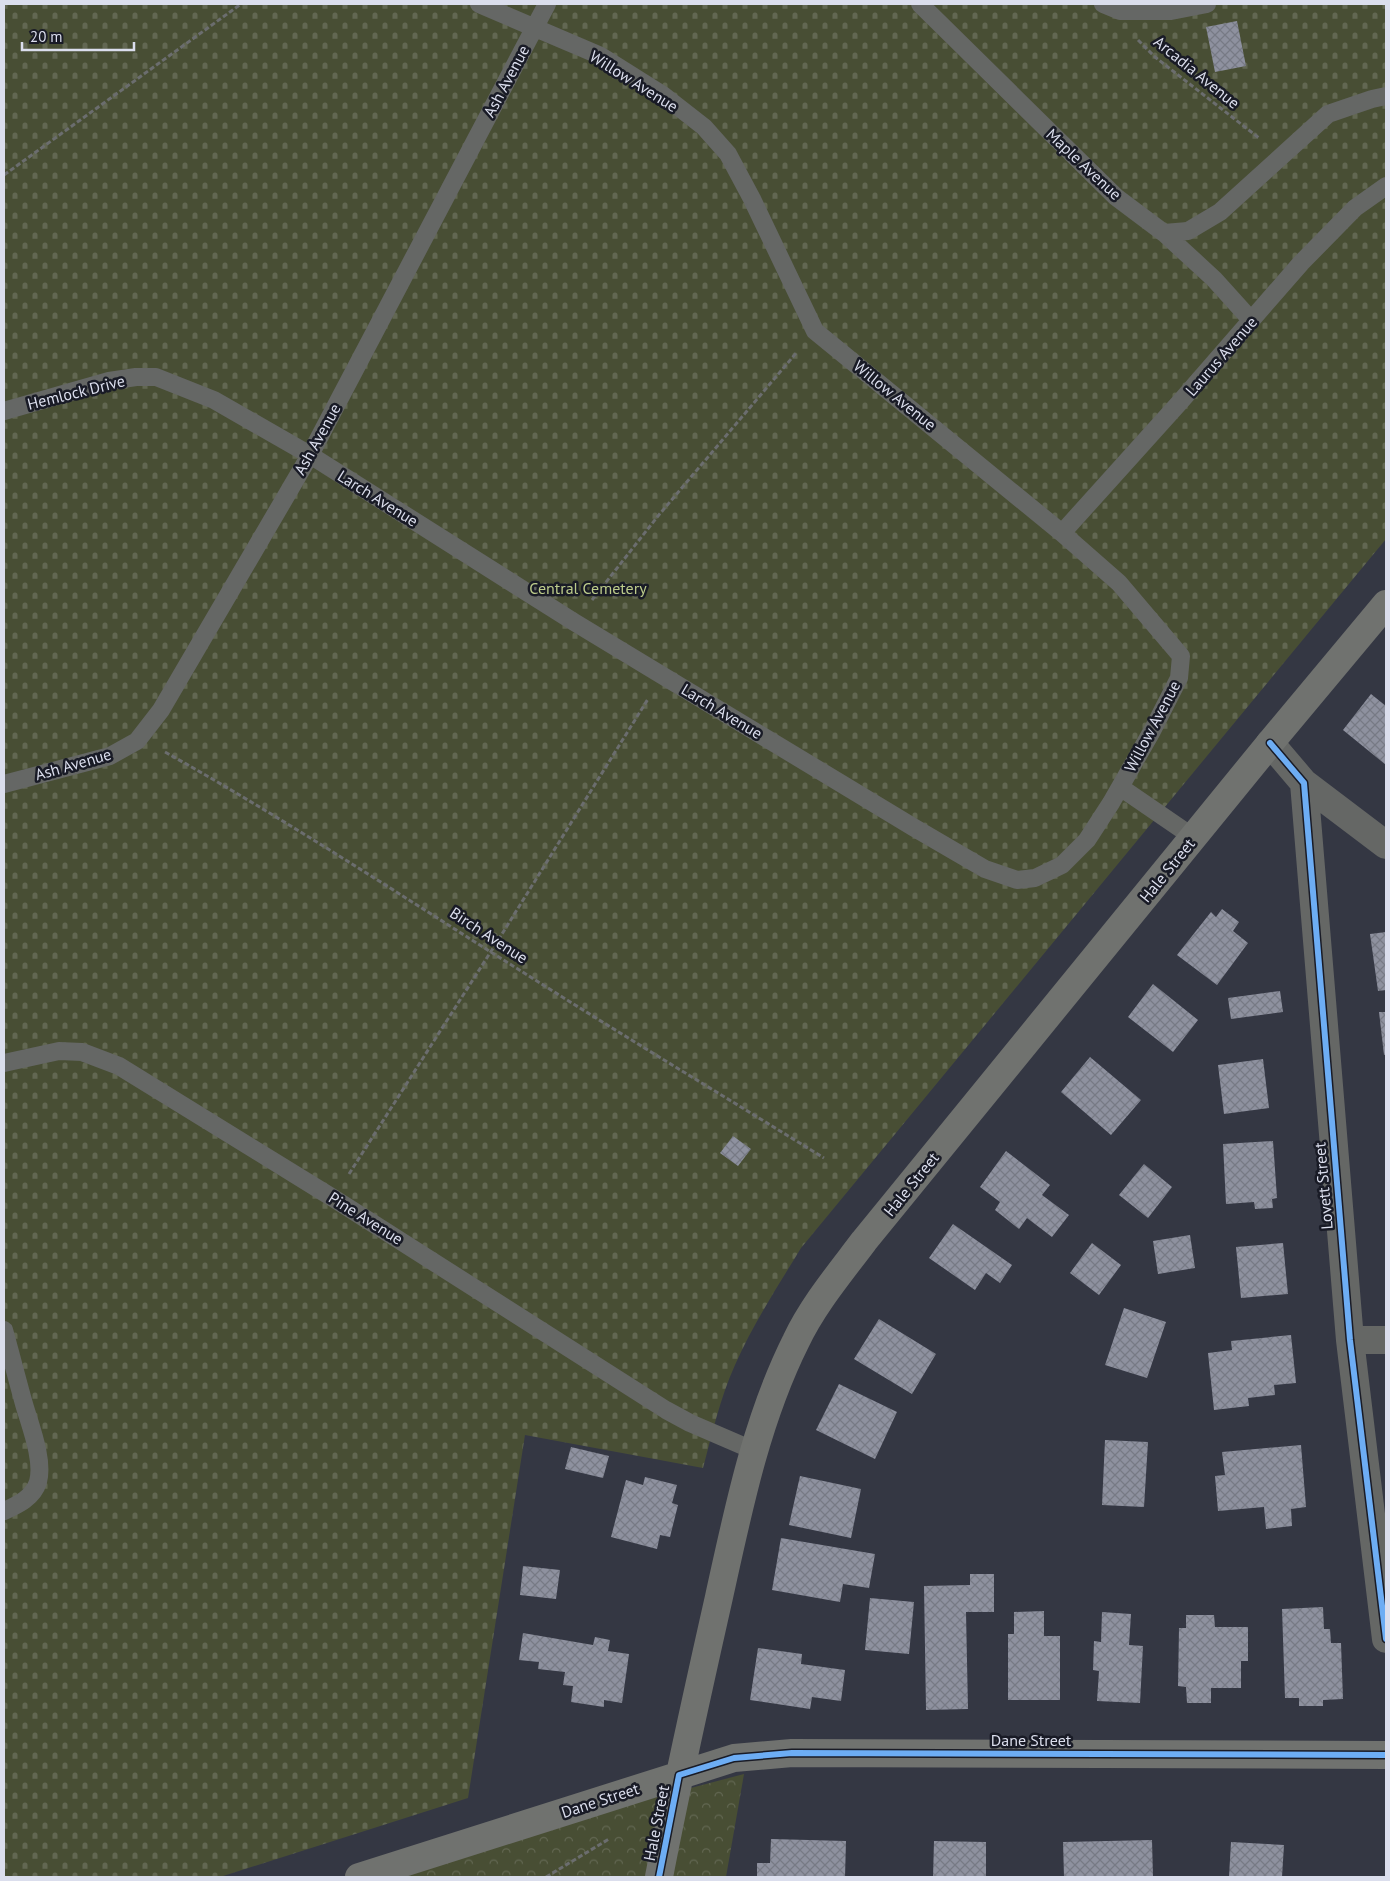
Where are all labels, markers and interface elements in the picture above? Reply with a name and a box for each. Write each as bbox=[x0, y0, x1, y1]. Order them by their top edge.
scale bar bbox=[22, 20, 135, 52]
text: 20 m bbox=[30, 27, 63, 46]
street label: Arcadia Avenue bbox=[1150, 31, 1244, 113]
street label: Ash Avenue bbox=[479, 42, 533, 120]
street label: Willow Avenue bbox=[586, 46, 682, 116]
street label: Maple Avenue bbox=[1042, 124, 1126, 204]
street label: Laurus Avenue bbox=[1181, 312, 1261, 400]
street label: Willow Avenue bbox=[850, 356, 940, 434]
street label: Hemlock Drive bbox=[25, 370, 127, 414]
street label: Ash Avenue bbox=[289, 400, 345, 478]
street label: Larch Avenue bbox=[334, 465, 422, 531]
park label: Central Cemetery bbox=[529, 578, 647, 598]
street label: Willow Avenue bbox=[1120, 677, 1184, 775]
street label: Larch Avenue bbox=[678, 679, 766, 743]
street label: Ash Avenue bbox=[32, 744, 114, 784]
street label: Hale Street bbox=[1135, 833, 1199, 906]
street label: Birch Avenue bbox=[446, 902, 532, 968]
street label: Lovett Street bbox=[1309, 1141, 1337, 1230]
street label: Hale Street bbox=[879, 1147, 943, 1220]
street label: Pine Avenue bbox=[325, 1187, 407, 1249]
street label: Dane Street bbox=[991, 1730, 1072, 1750]
street label: Dane Street bbox=[559, 1778, 642, 1822]
street label: Hale Street bbox=[639, 1783, 673, 1863]

